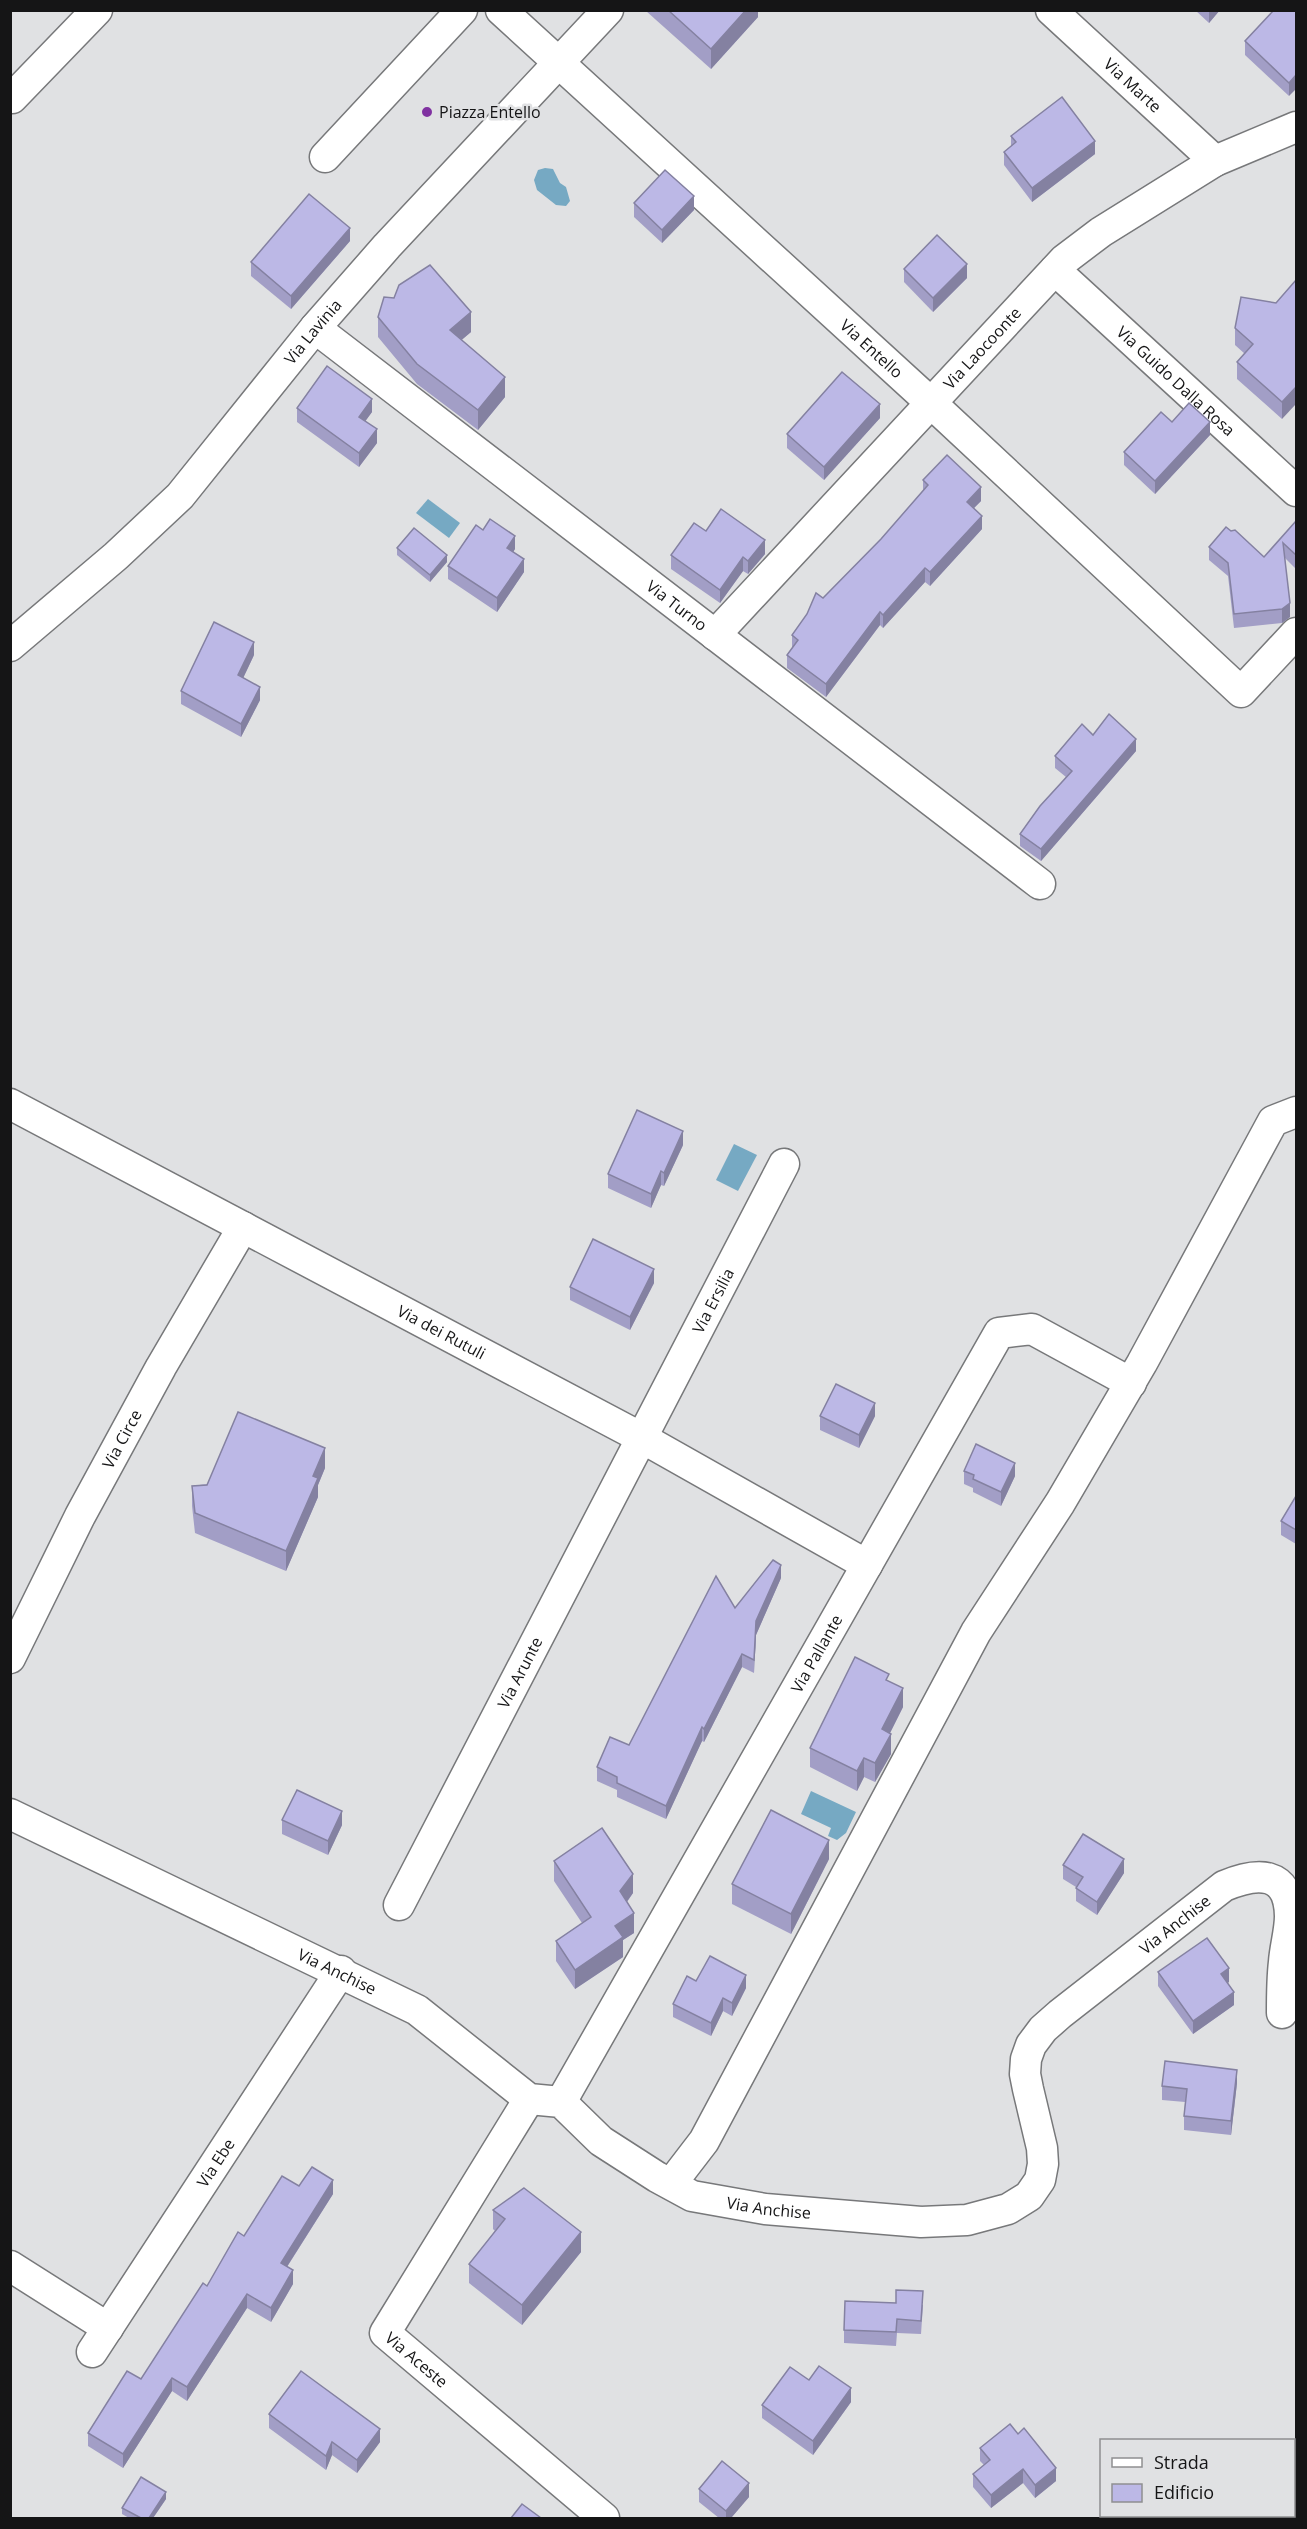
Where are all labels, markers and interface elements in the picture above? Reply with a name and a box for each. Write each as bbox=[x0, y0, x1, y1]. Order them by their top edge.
street label: Via Marte bbox=[1099, 53, 1166, 117]
place label: Piazza Entello bbox=[439, 101, 541, 123]
marker: Piazza Entello bbox=[420, 105, 434, 119]
street label: Via Lavinia bbox=[279, 294, 346, 369]
street label: Via Laocoonte bbox=[938, 302, 1026, 394]
street label: Via Entello bbox=[835, 314, 908, 383]
street label: Via Guido Dalla Rosa bbox=[1112, 321, 1240, 441]
street label: Via Turno bbox=[642, 575, 712, 636]
street label: Via Ersilia bbox=[687, 1264, 739, 1337]
street label: Via dei Rutuli bbox=[393, 1300, 489, 1364]
street label: Via Circe bbox=[97, 1406, 147, 1472]
street label: Via Pallante bbox=[785, 1611, 847, 1697]
street label: Via Arunte bbox=[492, 1633, 547, 1712]
street label: Via Anchise bbox=[1135, 1890, 1215, 1959]
street label: Via Anchise bbox=[294, 1943, 380, 2000]
street label: Via Ebe bbox=[192, 2134, 240, 2192]
street label: Via Anchise bbox=[725, 2191, 812, 2224]
street label: Via Aceste bbox=[380, 2327, 453, 2392]
legend bbox=[1100, 2439, 1295, 2517]
text: Strada bbox=[1154, 2450, 1209, 2474]
text: Edificio bbox=[1154, 2480, 1214, 2504]

